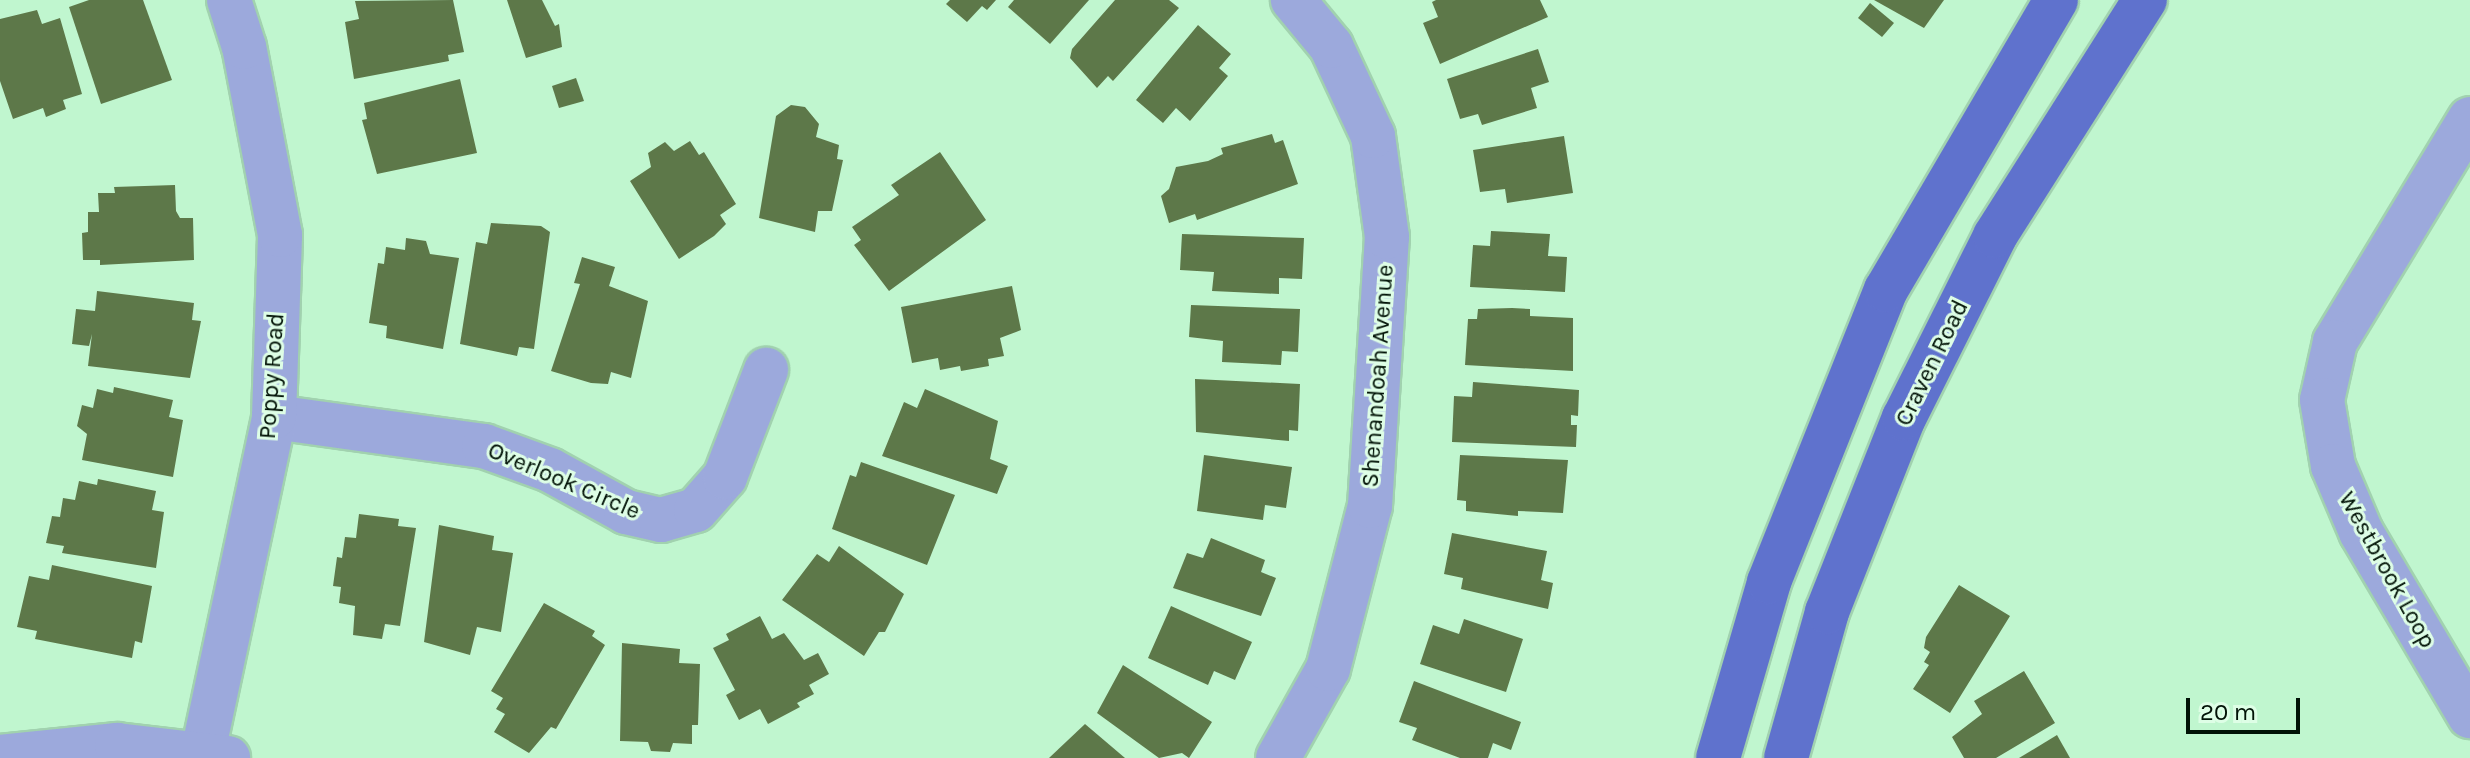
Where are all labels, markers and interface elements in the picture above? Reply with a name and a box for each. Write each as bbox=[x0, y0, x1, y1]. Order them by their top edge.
street label: Shenandoah Avenue bbox=[1356, 264, 1400, 488]
street label: Craven Road bbox=[1889, 295, 1975, 431]
street label: Poppy Road bbox=[253, 312, 291, 440]
street label: Overlook Circle bbox=[483, 436, 645, 526]
street label: Westbrook Loop bbox=[2332, 487, 2442, 653]
scale bar bbox=[2190, 682, 2304, 732]
text: 20 m bbox=[2200, 698, 2256, 726]

